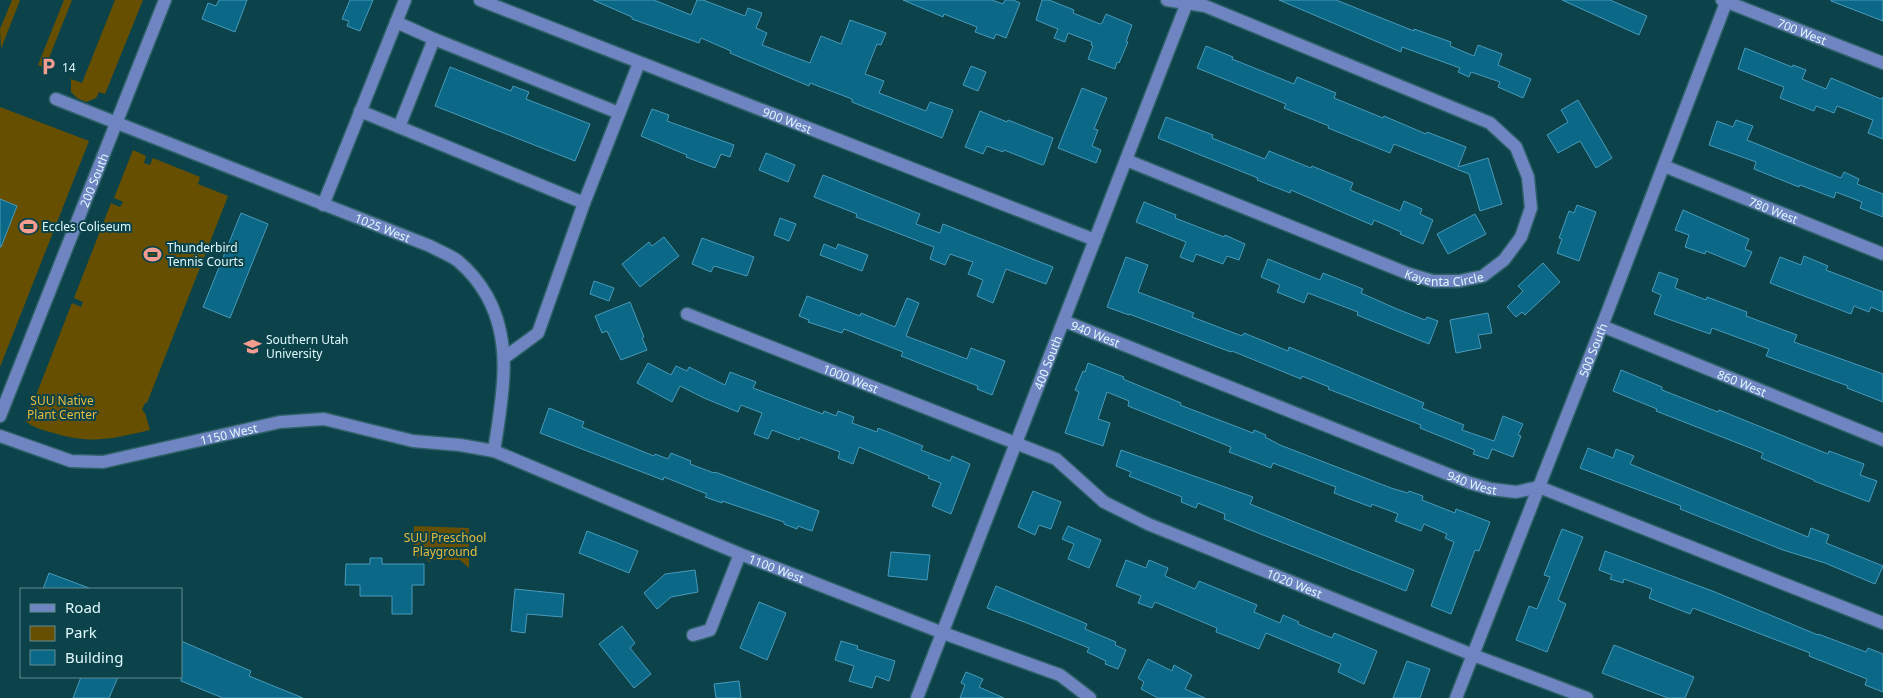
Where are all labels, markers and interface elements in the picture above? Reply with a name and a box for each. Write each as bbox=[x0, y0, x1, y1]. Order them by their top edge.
street label: 700 West bbox=[1775, 14, 1830, 49]
parking icon: 14 bbox=[38, 57, 58, 77]
place label: 14 bbox=[62, 59, 76, 76]
street label: 900 West bbox=[760, 103, 815, 137]
street label: 200 South bbox=[75, 150, 112, 209]
street label: 780 West bbox=[1746, 192, 1801, 228]
street label: 1025 West bbox=[352, 209, 414, 246]
sports icon: Eccles Coliseum bbox=[18, 216, 38, 236]
place label: Eccles Coliseum bbox=[42, 218, 131, 235]
place label: Thunderbird Tennis Courts bbox=[167, 239, 244, 270]
sports icon: Thunderbird Tennis Courts bbox=[143, 244, 163, 264]
street label: Kayenta Circle bbox=[1402, 265, 1485, 290]
street label: 940 West bbox=[1068, 316, 1123, 351]
street label: 500 South bbox=[1574, 320, 1611, 379]
place label: Southern Utah University bbox=[266, 331, 349, 362]
street label: 400 South bbox=[1029, 333, 1065, 392]
school or university icon: Southern Utah University bbox=[242, 336, 262, 356]
street label: 1000 West bbox=[821, 360, 882, 397]
street label: 860 West bbox=[1715, 365, 1770, 401]
park label: SUU Native Plant Center bbox=[27, 392, 97, 423]
street label: 1150 West bbox=[198, 419, 260, 448]
street label: 940 West bbox=[1445, 466, 1498, 498]
park label: SUU Preschool Playground bbox=[404, 529, 486, 560]
street label: 1100 West bbox=[746, 550, 807, 587]
street label: 1020 West bbox=[1264, 564, 1325, 602]
legend bbox=[20, 588, 182, 678]
text: Road bbox=[65, 597, 101, 617]
text: Park bbox=[65, 622, 97, 642]
text: Building bbox=[65, 647, 123, 667]

